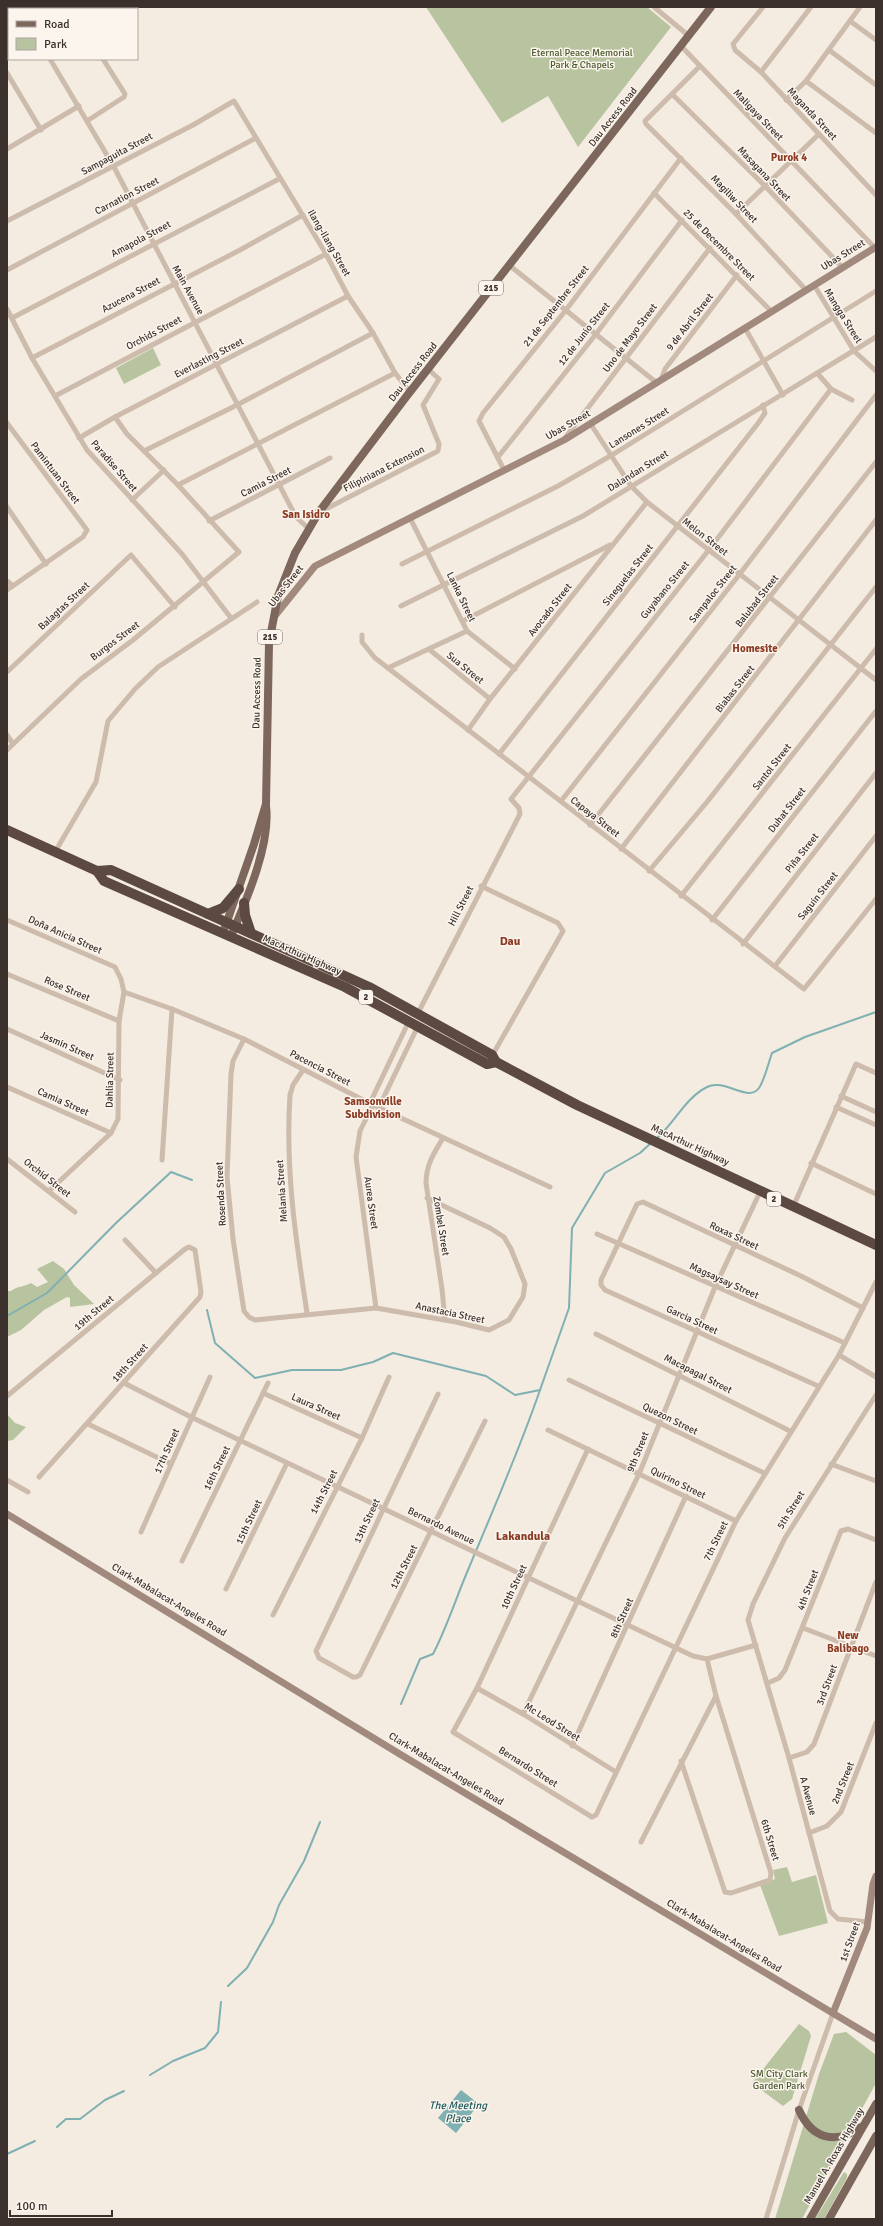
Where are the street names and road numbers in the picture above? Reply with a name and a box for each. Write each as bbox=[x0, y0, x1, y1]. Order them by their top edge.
street label: Dau Access Road bbox=[586, 85, 640, 149]
street label: Maganda Street bbox=[785, 85, 840, 143]
street label: Maligaya Street bbox=[730, 87, 786, 144]
street label: Sampaguita Street bbox=[79, 130, 155, 178]
street label: Masagana Street bbox=[735, 144, 794, 204]
street label: Magiliw Street bbox=[708, 173, 760, 226]
street label: Carnation Street bbox=[93, 174, 162, 217]
street label: Ilang-Ilang Street bbox=[305, 207, 353, 279]
street label: 25 de Decembre Street bbox=[681, 207, 758, 284]
street label: Amapola Street bbox=[109, 218, 173, 260]
street label: Ubas Street bbox=[819, 236, 868, 273]
street label: Main Avenue bbox=[169, 263, 207, 317]
street label: 21 de Septembre Street bbox=[521, 263, 592, 349]
street label: Azucena Street bbox=[100, 274, 163, 315]
road number: 215 bbox=[479, 281, 503, 295]
street label: Mangga Street bbox=[821, 286, 865, 346]
street label: 9 de Abril Street bbox=[664, 291, 716, 353]
street label: 12 de Junio Street bbox=[556, 300, 613, 368]
street label: Uno de Mayo Street bbox=[600, 301, 660, 375]
street label: Orchids Street bbox=[124, 313, 184, 353]
street label: Everlasting Street bbox=[172, 335, 246, 381]
street label: Dau Access Road bbox=[386, 340, 440, 404]
street label: Lansones Street bbox=[607, 405, 672, 451]
street label: Ubas Street bbox=[543, 407, 593, 443]
street label: Paradise Street bbox=[88, 438, 140, 495]
street label: Pamintuan Street bbox=[28, 440, 82, 507]
street label: Filipiniana Extension bbox=[341, 443, 427, 495]
street label: Dalandan Street bbox=[606, 447, 671, 494]
street label: Camia Street bbox=[239, 464, 294, 500]
street label: Melon Street bbox=[680, 515, 731, 559]
street label: Sineguelas Street bbox=[600, 541, 656, 608]
street label: Guyabano Street bbox=[638, 558, 692, 621]
street label: Ubas Street bbox=[266, 562, 306, 609]
street label: Sampaloc Street bbox=[687, 562, 740, 625]
street label: Lanka Street bbox=[444, 570, 478, 624]
street label: Balubad Street bbox=[733, 572, 782, 630]
street label: Balagtas Street bbox=[36, 579, 92, 633]
street label: Avocado Street bbox=[526, 581, 575, 639]
street label: Burgos Street bbox=[88, 618, 142, 663]
road number: 215 bbox=[258, 630, 282, 644]
street label: Sua Street bbox=[444, 649, 486, 687]
street label: Dau Access Road bbox=[250, 657, 264, 729]
street label: Biabas Street bbox=[713, 663, 758, 715]
street label: Santol Street bbox=[750, 741, 794, 793]
street label: Duhat Street bbox=[766, 785, 809, 835]
street label: Capaya Street bbox=[568, 794, 622, 840]
street label: Piña Street bbox=[783, 830, 822, 875]
street label: Saguin Street bbox=[796, 869, 841, 922]
street label: Hill Street bbox=[446, 883, 476, 928]
street label: Doña Anicia Street bbox=[26, 913, 104, 957]
street label: MacArthur Highway bbox=[261, 932, 344, 978]
street label: Rose Street bbox=[42, 974, 92, 1004]
road number: 2 bbox=[359, 990, 373, 1004]
street label: Jasmin Street bbox=[38, 1029, 96, 1063]
street label: Pacencia Street bbox=[288, 1048, 353, 1089]
street label: Dahlia Street bbox=[104, 1051, 116, 1108]
street label: Camia Street bbox=[35, 1085, 91, 1119]
street label: MacArthur Highway bbox=[649, 1122, 731, 1169]
street label: Orchid Street bbox=[21, 1156, 73, 1200]
street label: Melania Street bbox=[274, 1159, 290, 1223]
street label: Rosenda Street bbox=[213, 1161, 229, 1227]
street label: Aurea Street bbox=[361, 1176, 381, 1231]
road number: 2 bbox=[767, 1192, 781, 1206]
street label: Zombel Street bbox=[430, 1195, 452, 1257]
street label: Roxas Street bbox=[707, 1219, 761, 1253]
street label: Magsaysay Street bbox=[687, 1260, 761, 1302]
street label: 19th Street bbox=[72, 1293, 117, 1333]
street label: Anastacia Street bbox=[414, 1300, 486, 1326]
street label: Garcia Street bbox=[664, 1303, 720, 1337]
street label: 18th Street bbox=[109, 1341, 151, 1385]
street label: Macapagal Street bbox=[662, 1352, 734, 1397]
street label: Laura Street bbox=[290, 1391, 343, 1423]
street label: Quezon Street bbox=[640, 1400, 700, 1438]
street label: 17th Street bbox=[152, 1426, 182, 1475]
street label: 9th Street bbox=[624, 1430, 652, 1474]
street label: 16th Street bbox=[201, 1443, 233, 1492]
street label: Quirino Street bbox=[648, 1464, 708, 1502]
street label: 14th Street bbox=[308, 1467, 340, 1516]
street label: 5th Street bbox=[775, 1488, 808, 1531]
street label: 13th Street bbox=[351, 1496, 383, 1545]
street label: 15th Street bbox=[233, 1497, 265, 1546]
street label: Bernardo Avenue bbox=[406, 1505, 476, 1547]
street label: 7th Street bbox=[701, 1519, 731, 1563]
street label: 12th Street bbox=[388, 1542, 420, 1591]
street label: Clark-Mabalacat-Angeles Road bbox=[109, 1561, 229, 1639]
street label: 10th Street bbox=[498, 1562, 530, 1611]
street label: 4th Street bbox=[795, 1568, 821, 1612]
street label: 8th Street bbox=[608, 1596, 636, 1640]
street label: 3rd Street bbox=[814, 1662, 840, 1707]
street label: Mc Leod Street bbox=[522, 1700, 583, 1744]
street label: Clark-Mabalacat-Angeles Road bbox=[386, 1730, 506, 1808]
street label: Bernardo Street bbox=[496, 1744, 560, 1790]
street label: 2nd Street bbox=[829, 1760, 857, 1806]
street label: A Avenue bbox=[797, 1775, 819, 1817]
street label: 6th Street bbox=[758, 1818, 782, 1863]
street label: Clark-Mabalacat-Angeles Road bbox=[664, 1897, 784, 1975]
street label: 1st Street bbox=[837, 1920, 863, 1964]
street label: Manuel A. Roxas Highway bbox=[801, 2105, 867, 2206]

